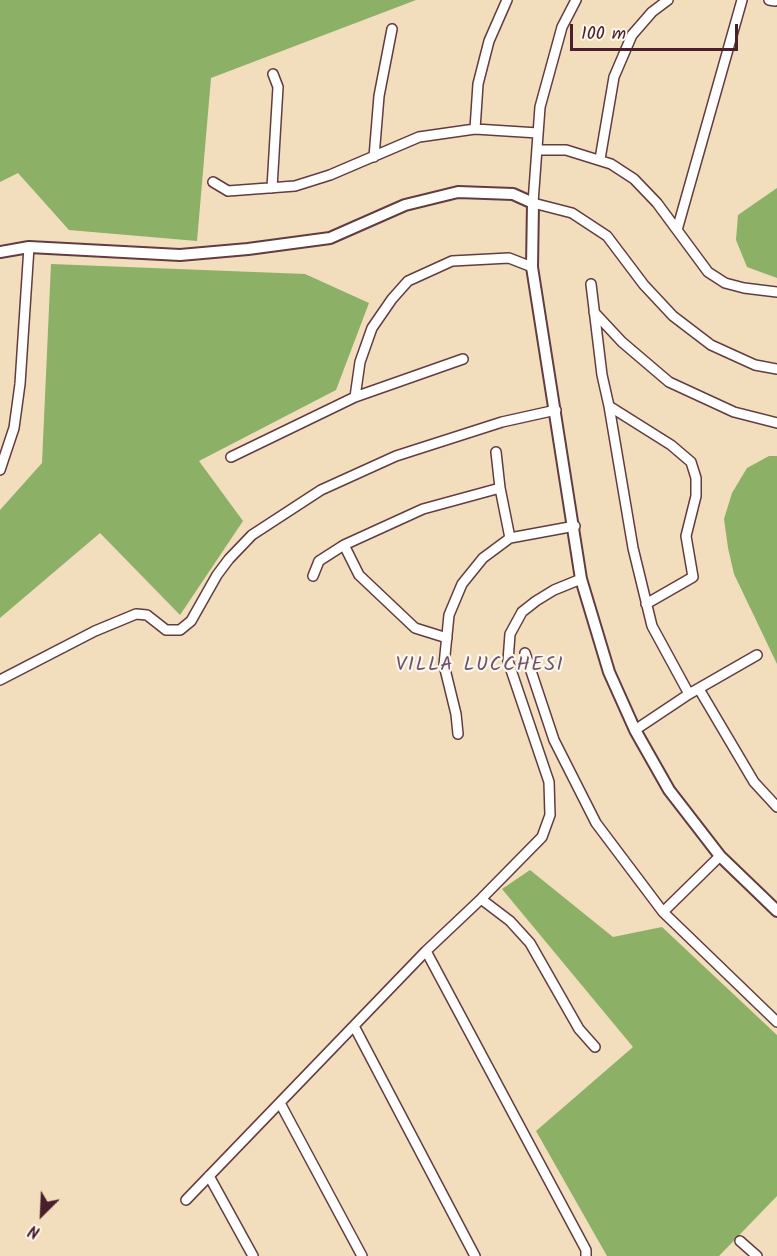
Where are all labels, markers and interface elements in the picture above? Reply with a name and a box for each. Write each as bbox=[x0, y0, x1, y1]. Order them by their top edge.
scale bar bbox=[573, 12, 741, 50]
text: 100 m bbox=[581, 20, 626, 49]
district label: VILLA LUCCHESI bbox=[396, 655, 564, 679]
north arrow bbox=[12, 1184, 72, 1244]
text: N bbox=[25, 1217, 44, 1244]

